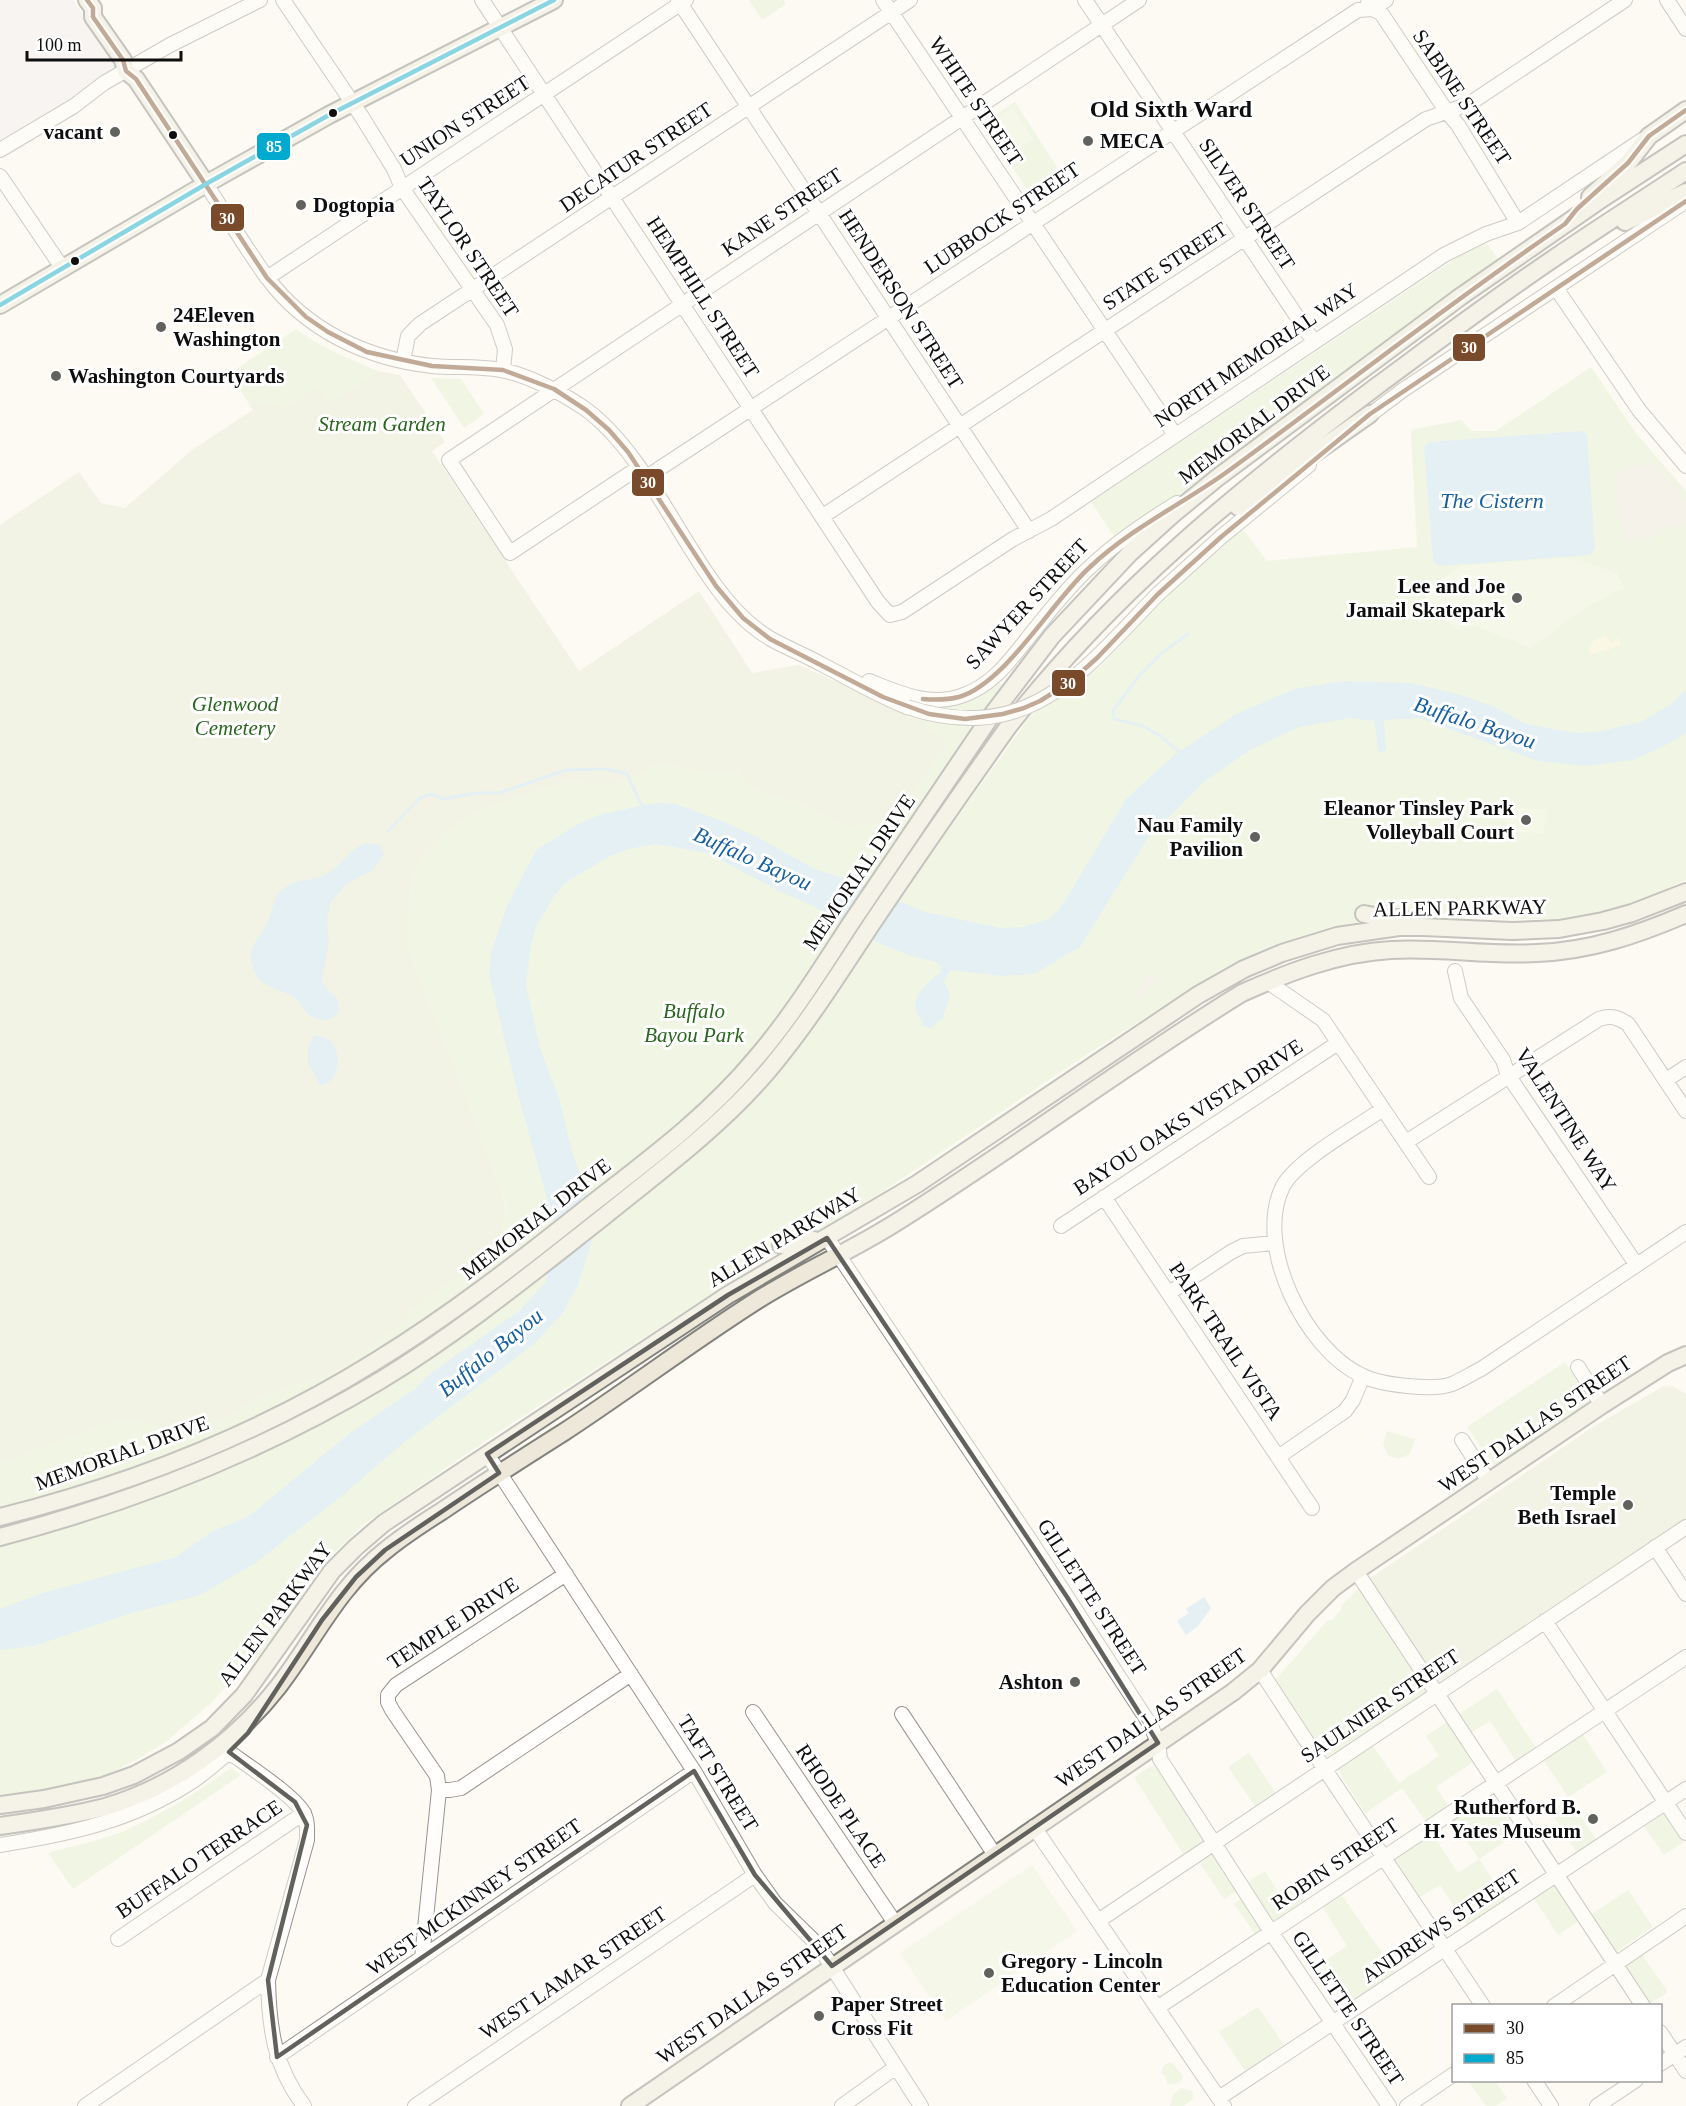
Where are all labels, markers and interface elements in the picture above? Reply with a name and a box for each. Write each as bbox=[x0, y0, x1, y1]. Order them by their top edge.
scale bar bbox=[27, 24, 182, 62]
street label: SABINE STREET bbox=[1408, 25, 1516, 169]
street label: WHITE STREET bbox=[924, 32, 1028, 170]
text: 100 m bbox=[36, 35, 82, 55]
street label: UNION STREET bbox=[396, 70, 535, 172]
district label: Old Sixth Ward bbox=[1090, 96, 1253, 122]
street label: DECATUR STREET bbox=[555, 97, 717, 217]
unlabelled marker bbox=[327, 107, 339, 119]
place label: vacant bbox=[44, 120, 103, 144]
marker: vacant bbox=[108, 125, 122, 139]
unlabelled marker bbox=[167, 129, 179, 141]
place label: MECA bbox=[1100, 129, 1165, 153]
line badge: 85 bbox=[256, 132, 291, 161]
marker: MECA bbox=[1081, 134, 1095, 148]
street label: SILVER STREET bbox=[1194, 134, 1300, 275]
text: 85 bbox=[266, 138, 282, 155]
street label: LUBBOCK STREET bbox=[920, 157, 1085, 279]
street label: KANE STREET bbox=[717, 163, 847, 261]
street label: TAYLOR STREET bbox=[412, 172, 524, 322]
place label: Dogtopia bbox=[313, 193, 395, 217]
marker: Dogtopia bbox=[294, 198, 308, 212]
line badge: 30 bbox=[210, 203, 245, 232]
street label: HENDERSON STREET bbox=[834, 205, 968, 393]
text: 30 bbox=[219, 210, 235, 227]
street label: HEMPHILL STREET bbox=[642, 212, 764, 382]
street label: STATE STREET bbox=[1098, 217, 1232, 315]
unlabelled marker bbox=[69, 255, 81, 267]
street label: NORTH MEMORIAL WAY bbox=[1150, 278, 1362, 432]
place label: 24Eleven Washington bbox=[173, 303, 281, 351]
marker: 24Eleven Washington bbox=[154, 320, 168, 334]
line badge: 30 bbox=[1452, 333, 1486, 362]
text: 30 bbox=[1461, 339, 1477, 356]
street label: MEMORIAL DRIVE bbox=[1174, 359, 1334, 489]
place label: Washington Courtyards bbox=[68, 364, 284, 388]
marker: Washington Courtyards bbox=[49, 369, 63, 383]
park label: Stream Garden bbox=[318, 412, 446, 436]
line badge: 30 bbox=[631, 468, 665, 497]
text: 30 bbox=[640, 474, 656, 491]
water label: The Cistern bbox=[1440, 488, 1544, 513]
street label: SAWYER STREET bbox=[961, 534, 1094, 674]
place label: Lee and Joe Jamail Skatepark bbox=[1346, 574, 1505, 622]
marker: Lee and Joe Jamail Skatepark bbox=[1510, 591, 1524, 605]
line badge: 30 bbox=[1051, 669, 1086, 697]
text: 30 bbox=[1060, 675, 1076, 692]
water label: Buffalo Bayou bbox=[1411, 691, 1539, 754]
park label: Glenwood Cemetery bbox=[192, 692, 279, 740]
street label: MEMORIAL DRIVE bbox=[798, 789, 920, 955]
place label: Eleanor Tinsley Park Volleyball Court bbox=[1324, 796, 1514, 844]
place label: Nau Family Pavilion bbox=[1137, 813, 1243, 861]
marker: Eleanor Tinsley Park Volleyball Court bbox=[1519, 813, 1533, 827]
water label: Buffalo Bayou bbox=[690, 821, 816, 896]
marker: Nau Family Pavilion bbox=[1248, 830, 1262, 844]
street label: ALLEN PARKWAY bbox=[1373, 894, 1547, 922]
park label: Buffalo Bayou Park bbox=[644, 999, 745, 1047]
street label: BAYOU OAKS VISTA DRIVE bbox=[1069, 1034, 1307, 1200]
street label: VALENTINE WAY bbox=[1510, 1043, 1622, 1197]
street label: MEMORIAL DRIVE bbox=[457, 1153, 615, 1285]
street label: ALLEN PARKWAY bbox=[703, 1182, 865, 1292]
street label: PARK TRAIL VISTA bbox=[1164, 1258, 1288, 1425]
water label: Buffalo Bayou bbox=[433, 1303, 547, 1402]
street label: WEST DALLAS STREET bbox=[1434, 1350, 1636, 1497]
street label: MEMORIAL DRIVE bbox=[32, 1410, 212, 1496]
place label: Temple Beth Israel bbox=[1517, 1481, 1616, 1529]
marker: Temple Beth Israel bbox=[1621, 1498, 1635, 1512]
street label: GILLETTE STREET bbox=[1033, 1514, 1152, 1680]
street label: ALLEN PARKWAY bbox=[213, 1537, 337, 1691]
street label: TEMPLE DRIVE bbox=[383, 1572, 523, 1674]
street label: WEST DALLAS STREET bbox=[1051, 1643, 1251, 1793]
street label: SAULNIER STREET bbox=[1296, 1644, 1464, 1768]
place label: Ashton bbox=[999, 1670, 1063, 1694]
marker: Ashton bbox=[1068, 1675, 1082, 1689]
street label: TAFT STREET bbox=[673, 1710, 763, 1836]
street label: RHODE PLACE bbox=[791, 1740, 891, 1872]
street label: BUFFALO TERRACE bbox=[112, 1795, 286, 1923]
place label: Rutherford B. H. Yates Museum bbox=[1424, 1795, 1582, 1843]
marker: Rutherford B. H. Yates Museum bbox=[1586, 1812, 1600, 1826]
street label: WEST MCKINNEY STREET bbox=[362, 1813, 586, 1980]
street label: ROBIN STREET bbox=[1267, 1813, 1403, 1915]
street label: ANDREWS STREET bbox=[1357, 1864, 1525, 1988]
street label: WEST LAMAR STREET bbox=[475, 1901, 671, 2044]
street label: WEST DALLAS STREET bbox=[652, 1919, 852, 2069]
street label: GILLETTE STREET bbox=[1287, 1926, 1409, 2090]
place label: Gregory - Lincoln Education Center bbox=[1001, 1949, 1163, 1997]
marker: Gregory - Lincoln Education Center bbox=[982, 1966, 996, 1980]
place label: Paper Street Cross Fit bbox=[831, 1992, 943, 2040]
legend bbox=[1452, 2004, 1662, 2082]
marker: Paper Street Cross Fit bbox=[812, 2009, 826, 2023]
text: 30 bbox=[1506, 2018, 1524, 2038]
text: 85 bbox=[1506, 2048, 1524, 2068]

